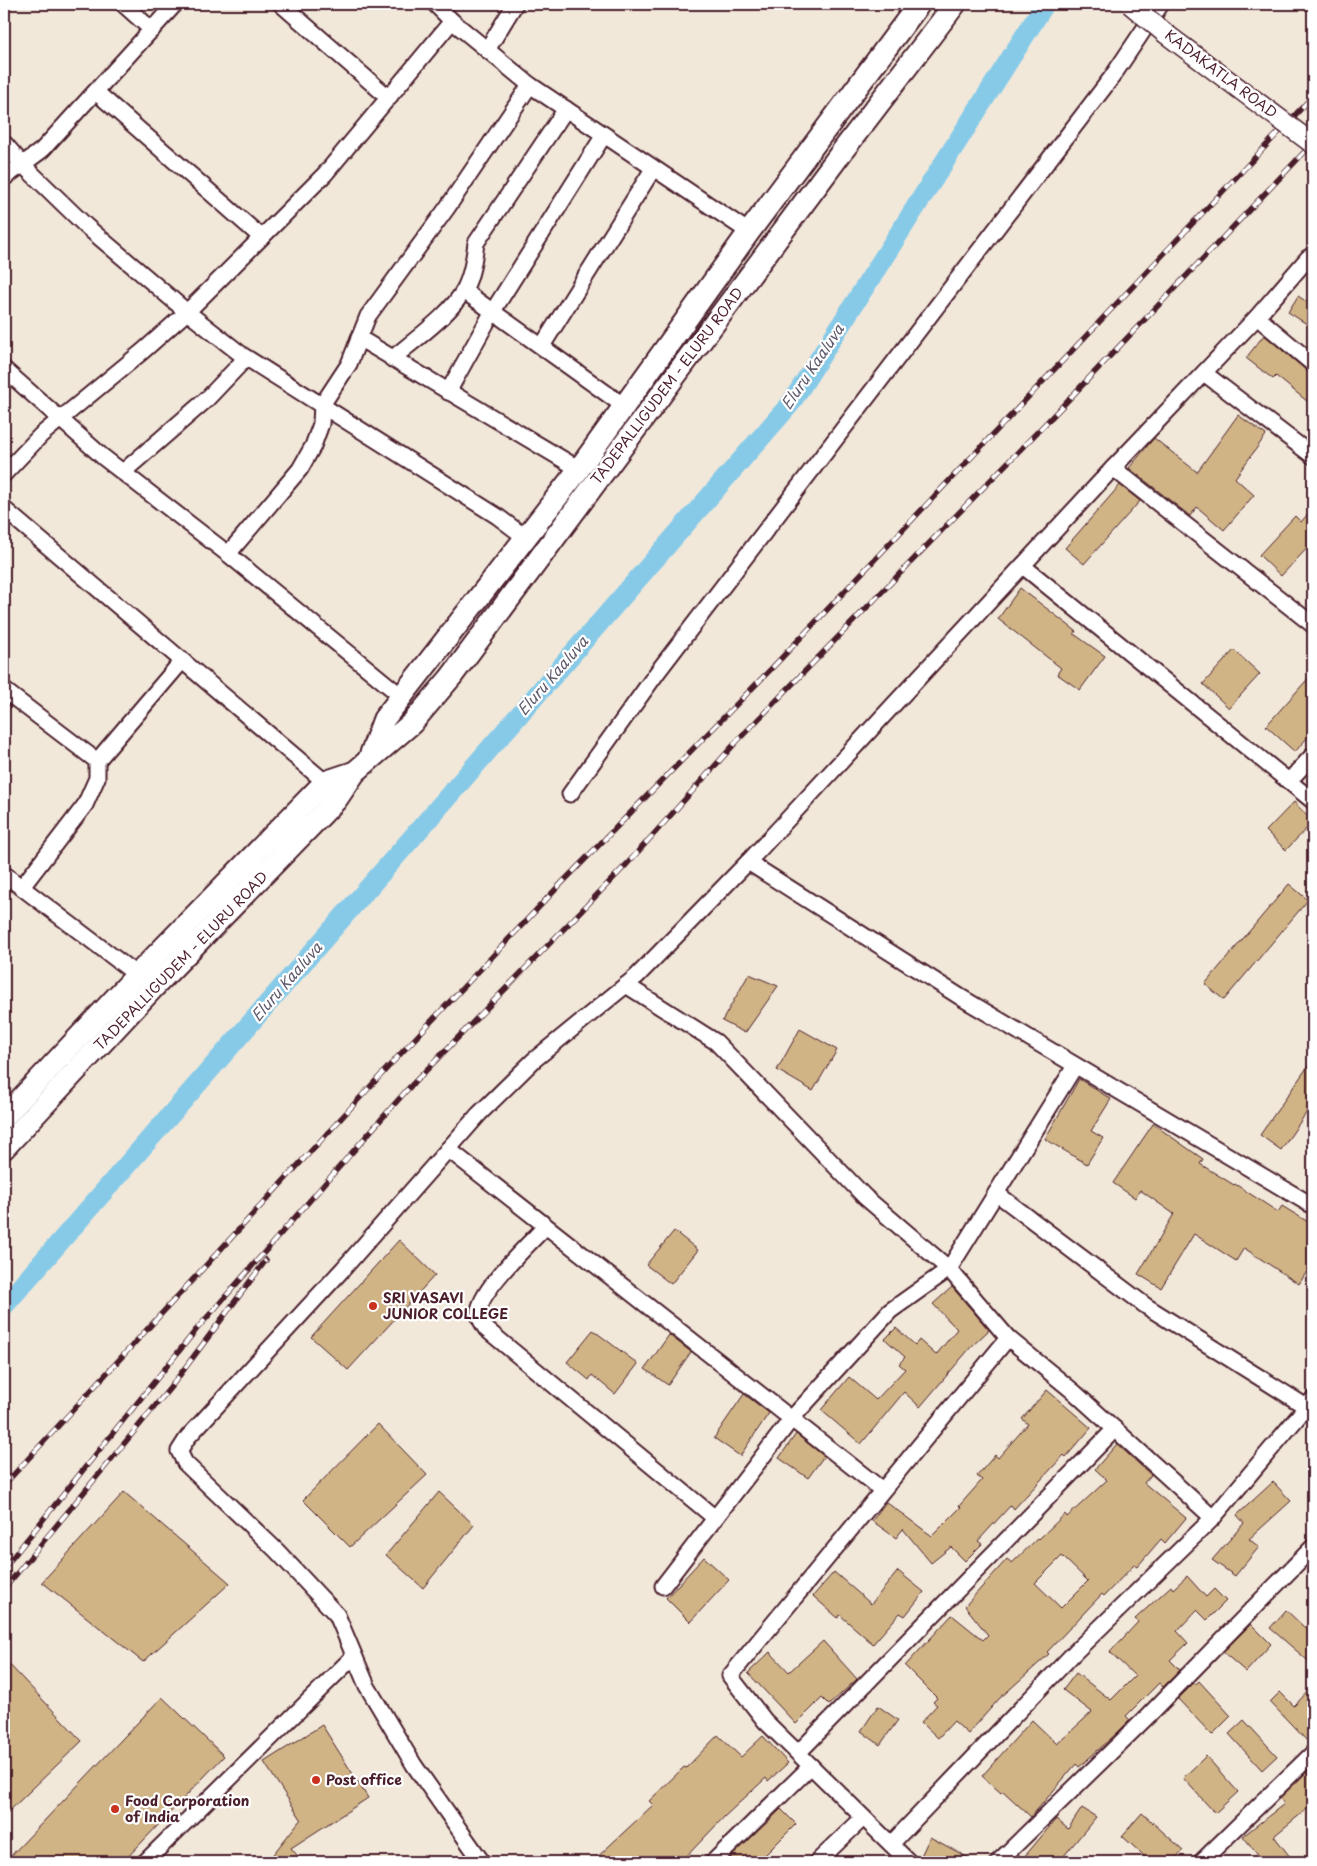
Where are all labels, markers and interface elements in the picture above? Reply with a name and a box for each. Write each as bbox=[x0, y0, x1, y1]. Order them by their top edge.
street label: KADAKATLA ROAD bbox=[1161, 24, 1282, 123]
street label: TADEPALLIGUDEM - ELURU ROAD bbox=[585, 283, 748, 489]
water label: Eluru Kaaluva bbox=[775, 318, 849, 413]
water label: Eluru Kaaluva bbox=[511, 630, 593, 720]
street label: TADEPALLIGUDEM - ELURU ROAD bbox=[89, 866, 272, 1055]
water label: Eluru Kaaluva bbox=[245, 936, 327, 1026]
place label: SRI VASAVI JUNIOR COLLEGE bbox=[383, 1287, 508, 1324]
marker: SRI VASAVI JUNIOR COLLEGE bbox=[367, 1300, 379, 1312]
place label: Post office bbox=[326, 1769, 402, 1790]
marker: Post office bbox=[310, 1774, 322, 1786]
place label: Food Corporation of India bbox=[125, 1790, 249, 1827]
marker: Food Corporation of India bbox=[109, 1803, 121, 1815]

